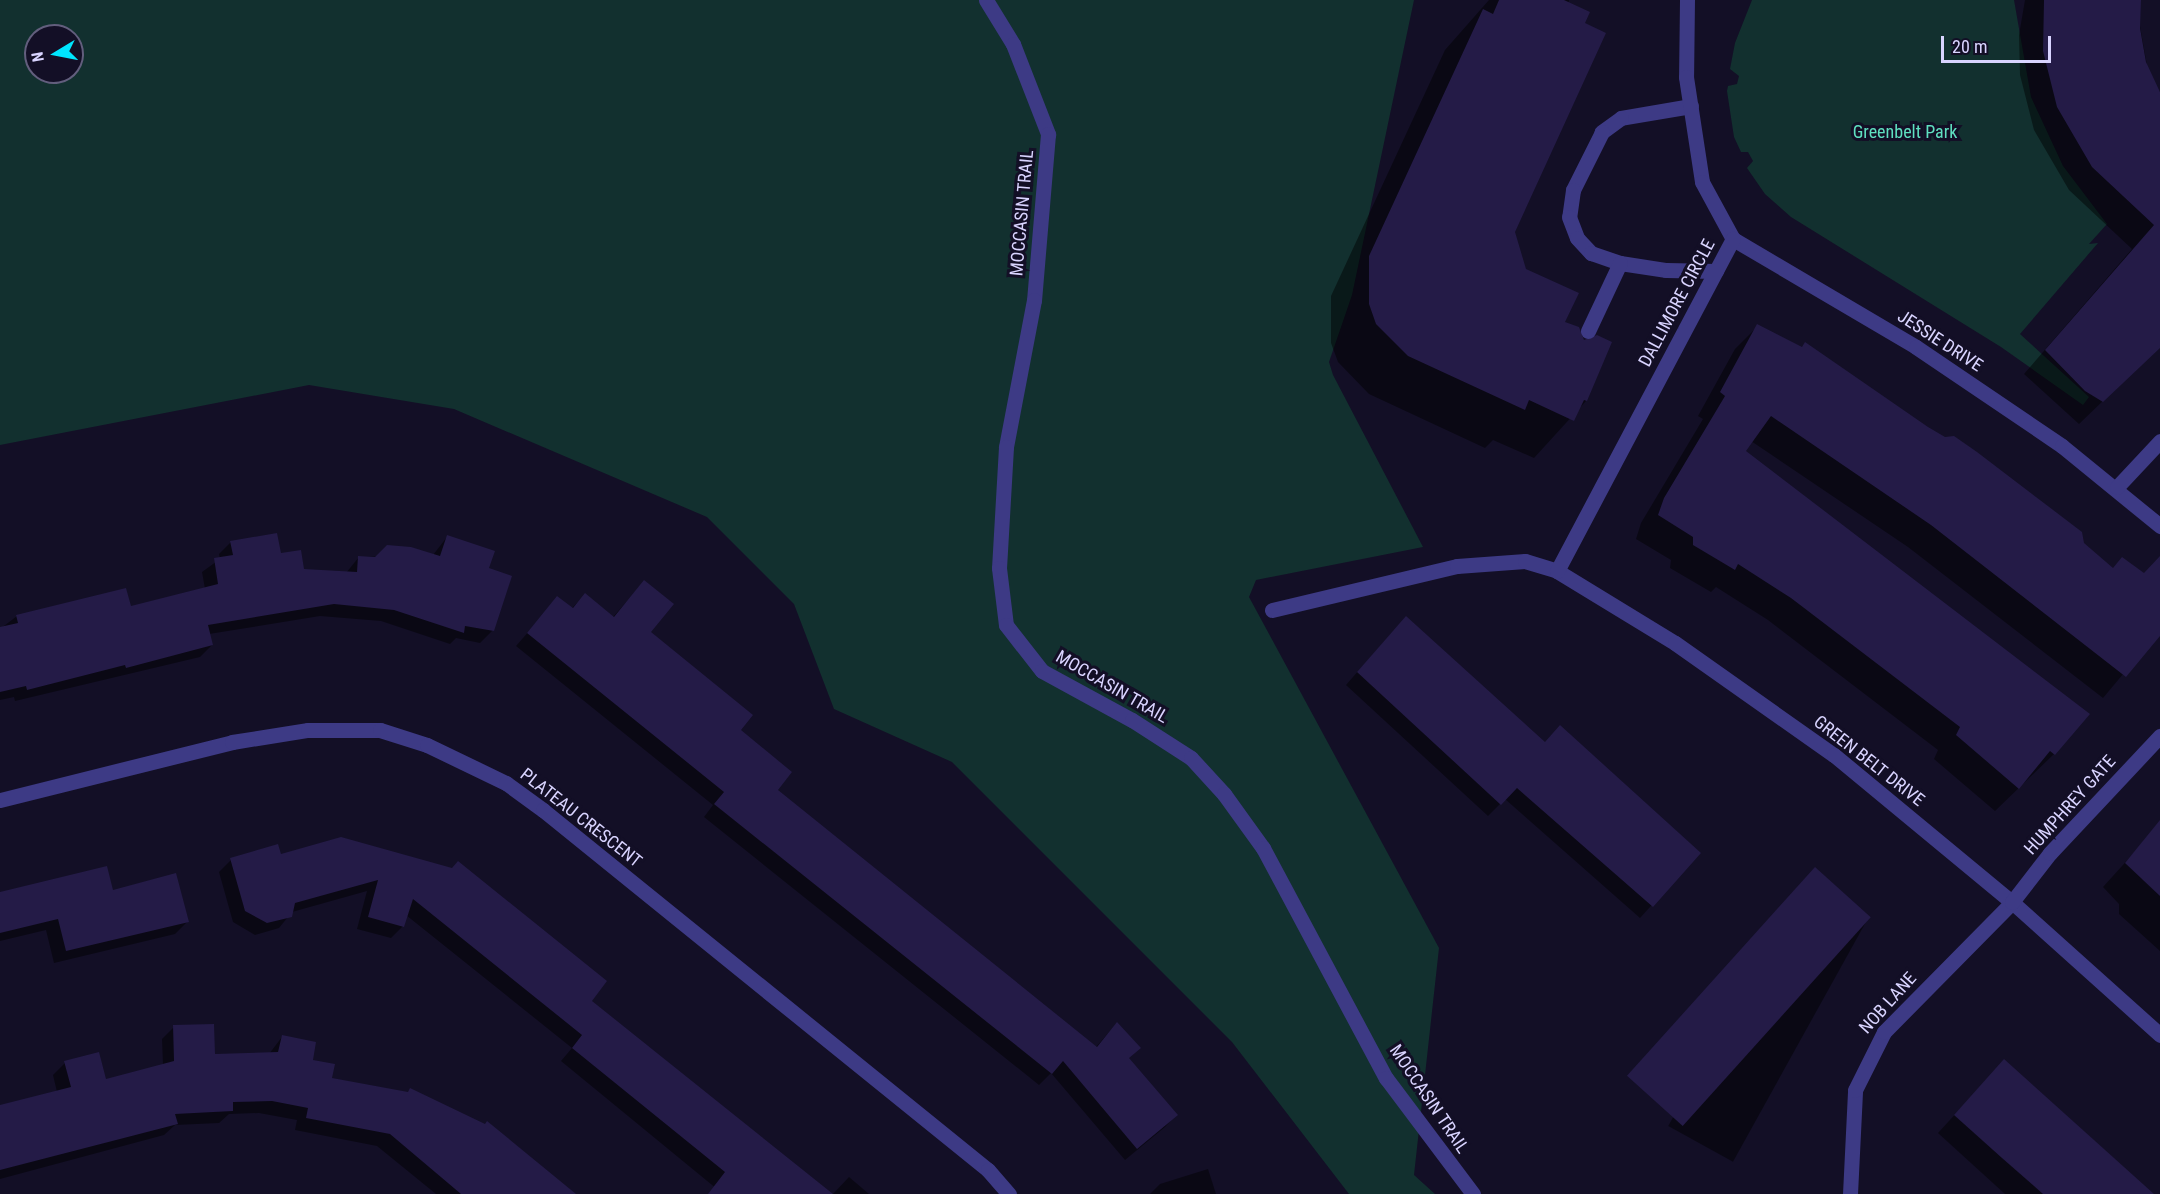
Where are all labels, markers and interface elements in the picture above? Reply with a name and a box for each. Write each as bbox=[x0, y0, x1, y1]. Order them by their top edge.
north arrow bbox=[24, 24, 84, 84]
scale bar bbox=[1944, 24, 2054, 62]
text: 20 m bbox=[1952, 36, 1987, 57]
text: N bbox=[28, 50, 48, 63]
park label: Greenbelt Park bbox=[1853, 121, 1957, 143]
street label: MOCCASIN TRAIL bbox=[1006, 149, 1038, 277]
street label: DALLIMORE CIRCLE bbox=[1634, 236, 1720, 370]
street label: JESSIE DRIVE bbox=[1893, 305, 1987, 377]
street label: MOCCASIN TRAIL bbox=[1052, 646, 1172, 728]
street label: GREEN BELT DRIVE bbox=[1809, 711, 1929, 811]
street label: HUMPHREY GATE bbox=[2020, 751, 2120, 859]
street label: PLATEAU CRESCENT bbox=[516, 764, 646, 872]
street label: NOB LANE bbox=[1855, 968, 1921, 1038]
street label: MOCCASIN TRAIL bbox=[1385, 1040, 1473, 1158]

